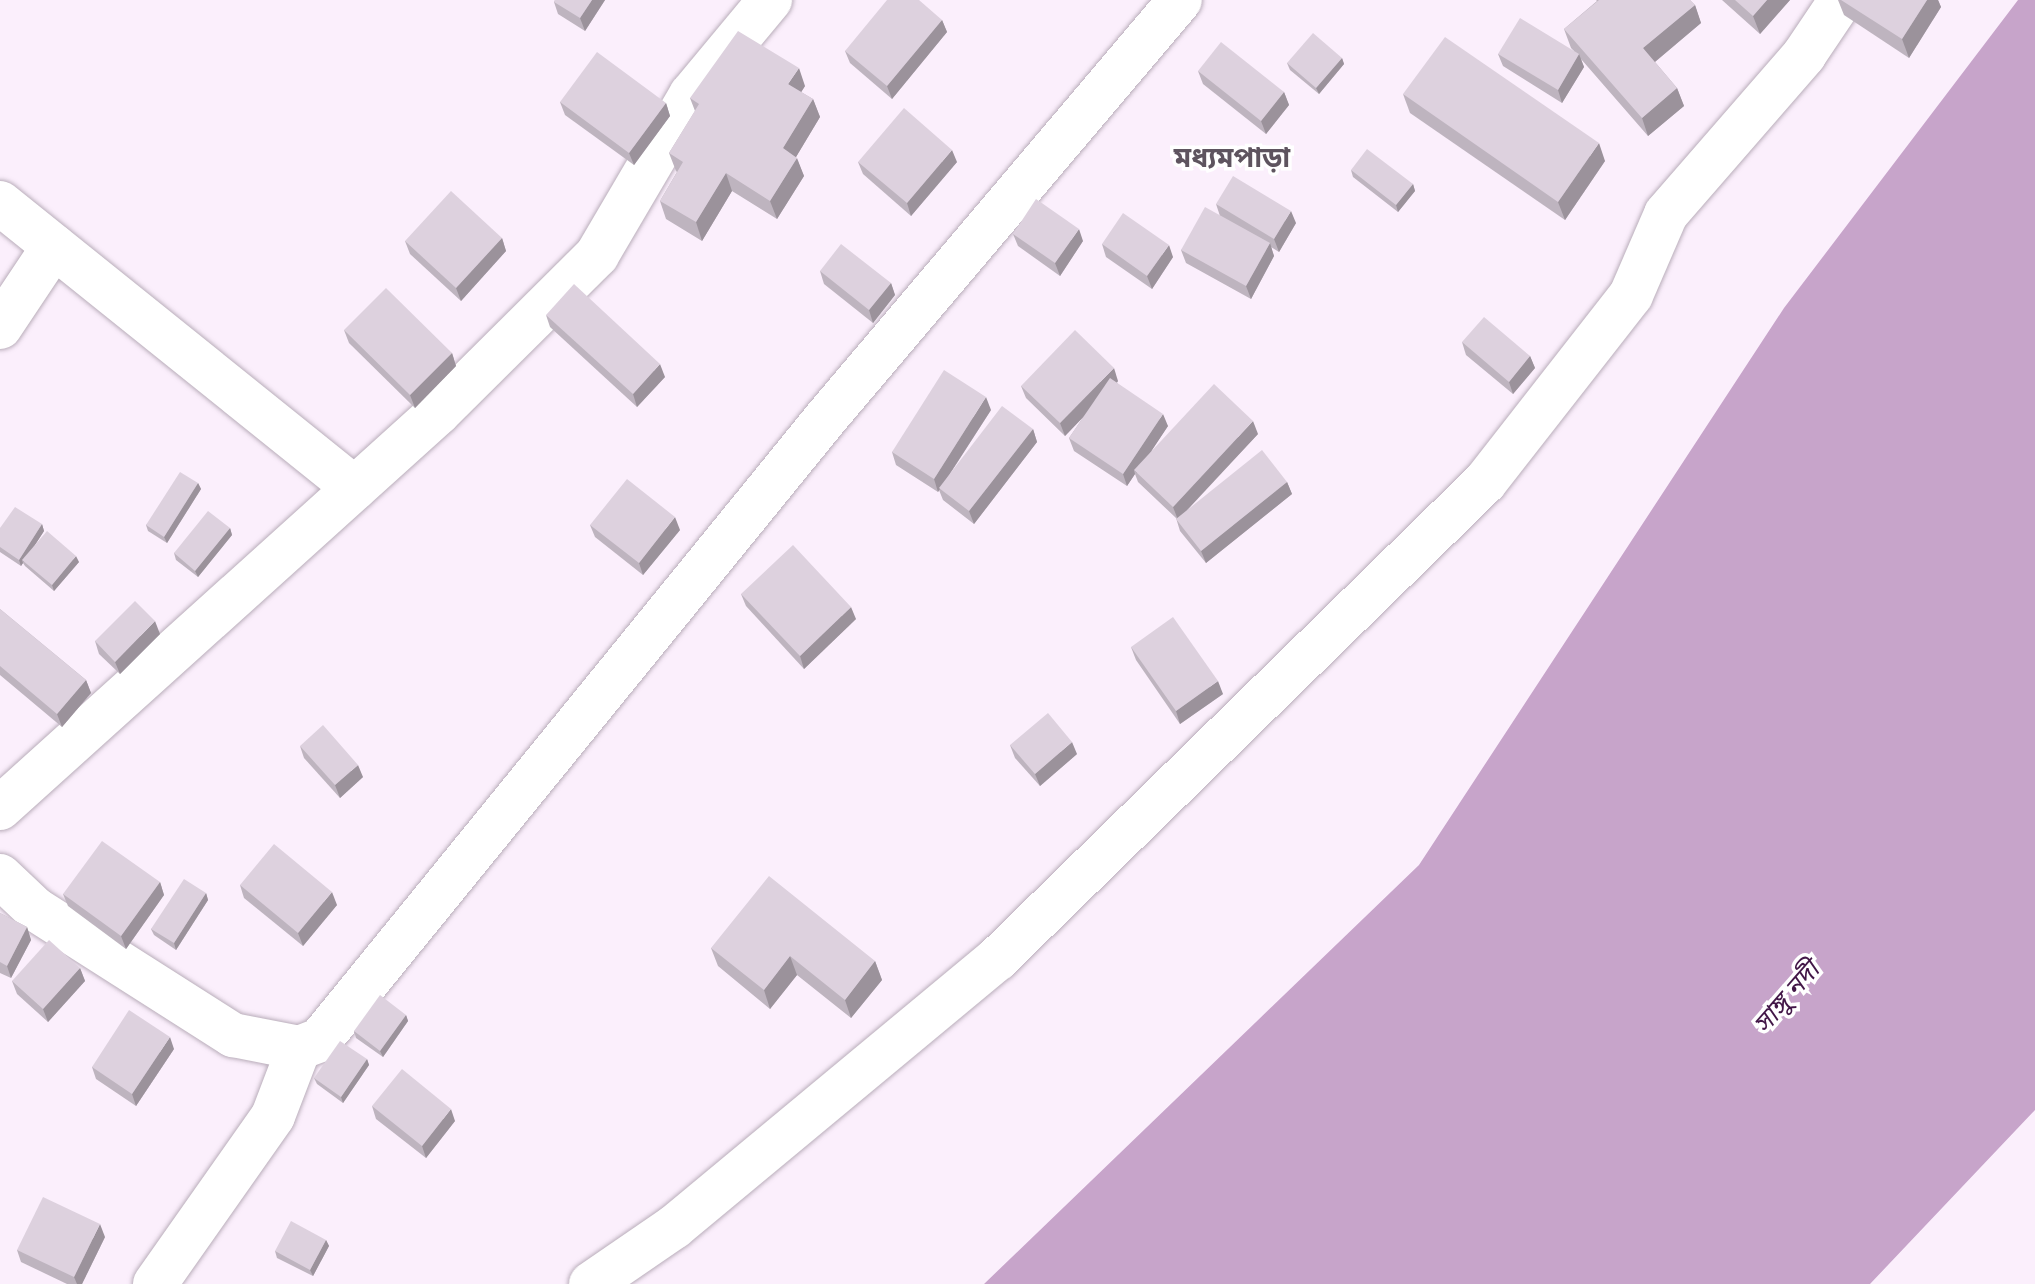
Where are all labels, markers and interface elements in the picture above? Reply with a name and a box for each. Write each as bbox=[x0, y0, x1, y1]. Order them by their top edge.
district label: মধ্যমপাড়া bbox=[1174, 140, 1290, 174]
water label: সাঙ্গু নদী bbox=[1746, 955, 1826, 1039]

